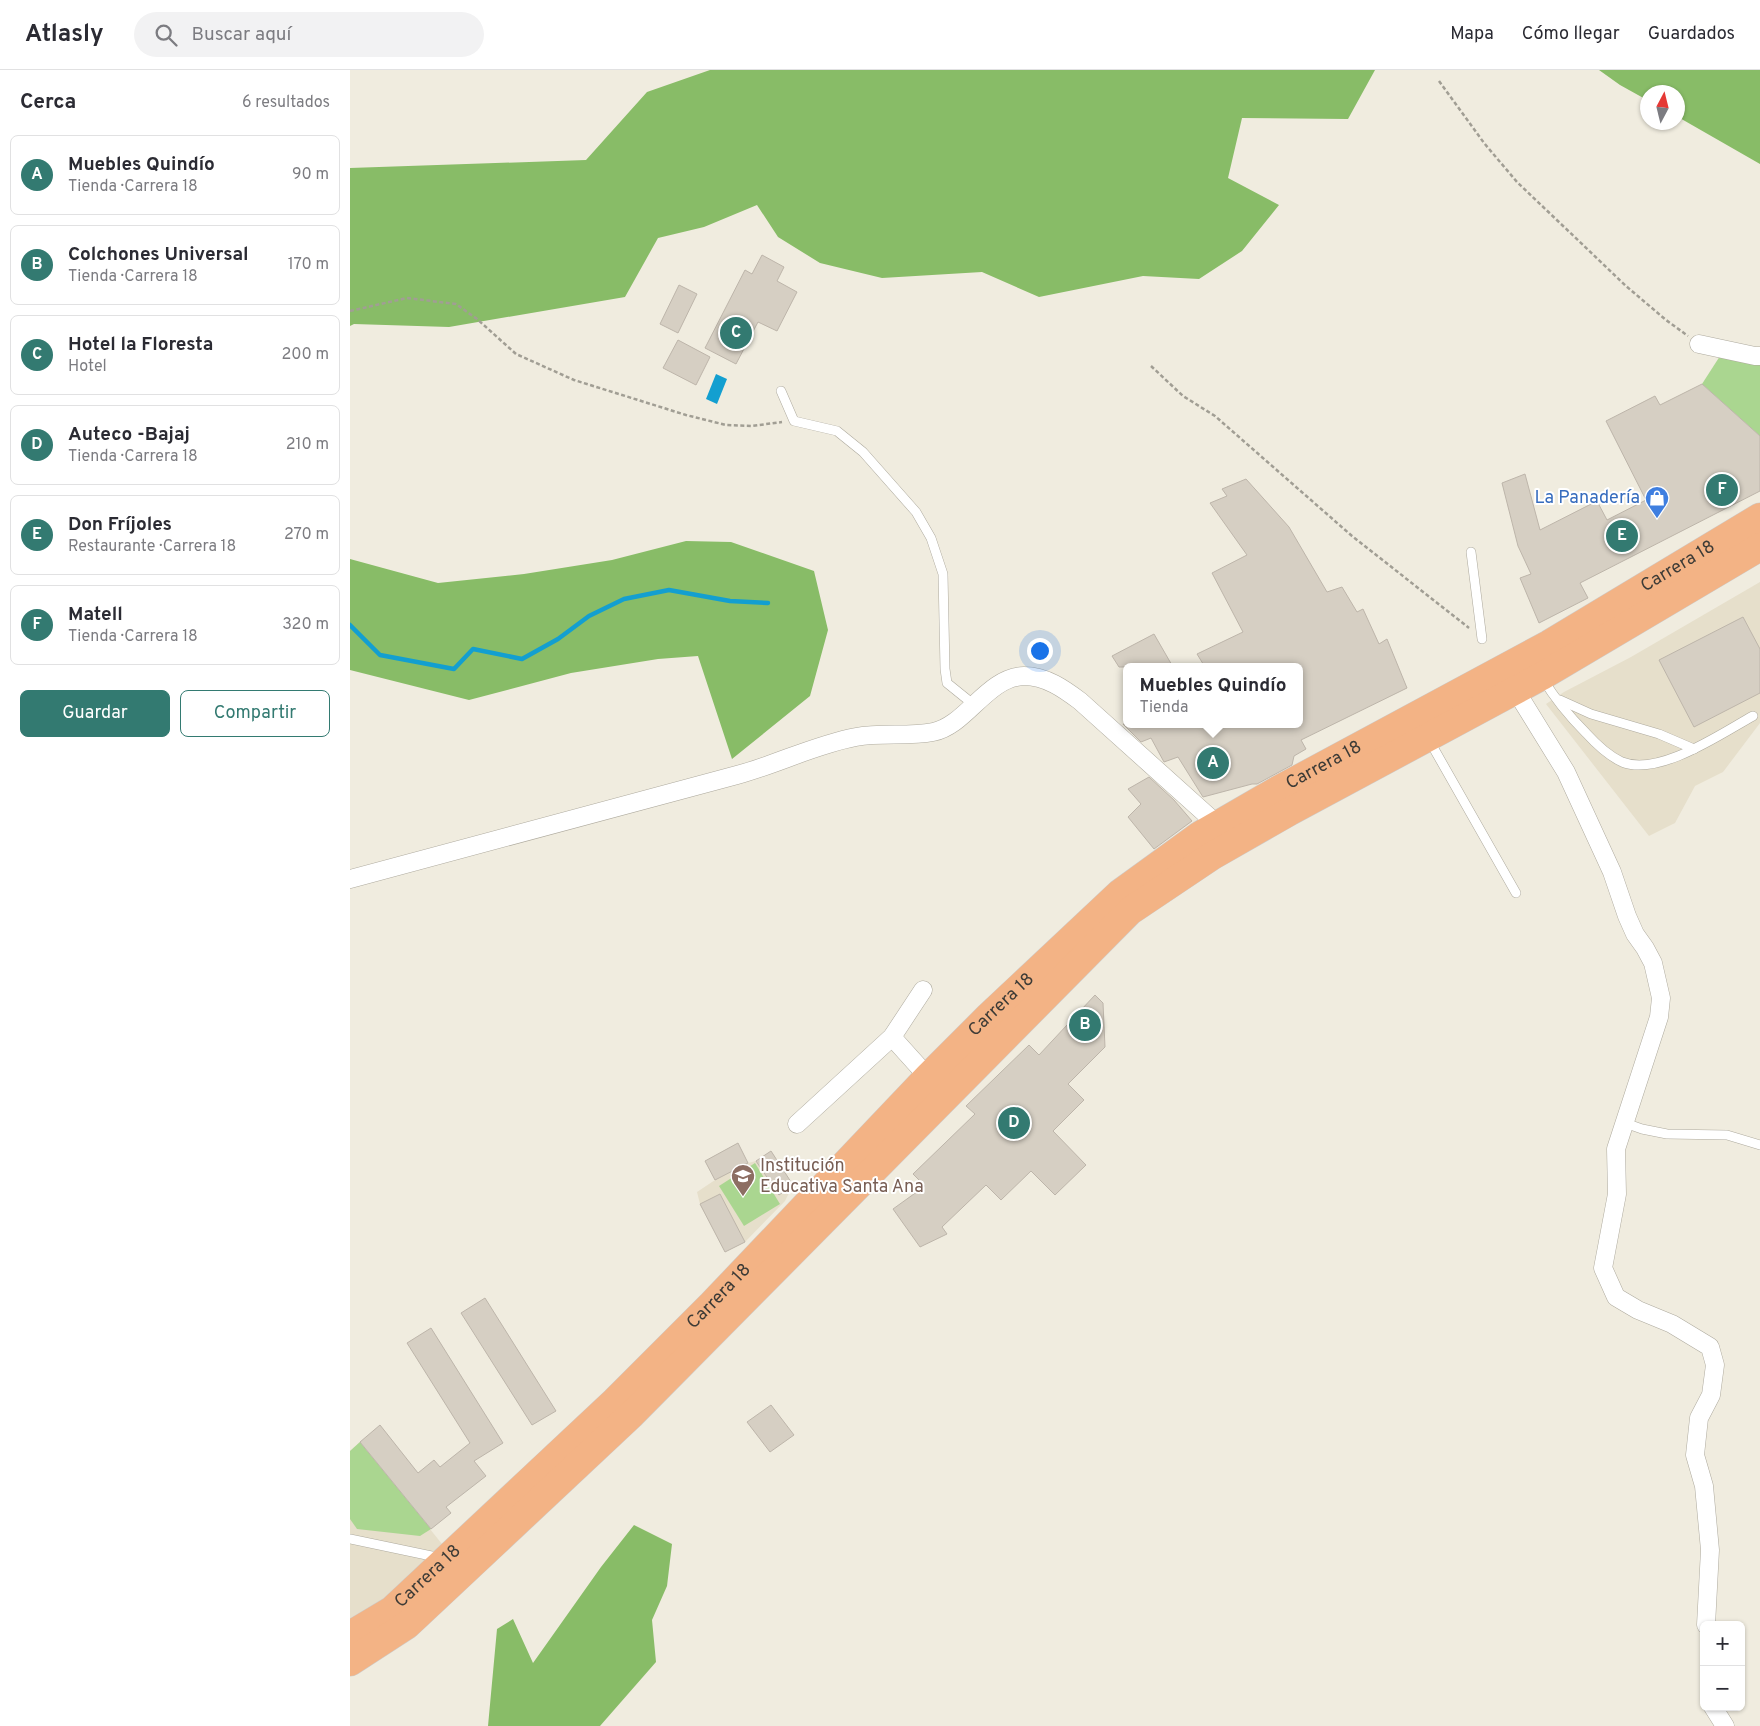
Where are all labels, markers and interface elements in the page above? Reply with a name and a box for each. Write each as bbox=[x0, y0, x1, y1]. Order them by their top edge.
search box bbox=[134, 12, 484, 57]
text: Atlasly bbox=[25, 20, 104, 50]
icon: search bbox=[152, 21, 180, 49]
text: Buscar aquí bbox=[192, 23, 291, 47]
text: Mapa bbox=[1450, 23, 1494, 46]
text: Cómo llegar bbox=[1522, 23, 1620, 46]
text: Guardados bbox=[1648, 23, 1735, 46]
north arrow bbox=[1640, 85, 1685, 130]
text: Cerca bbox=[20, 89, 76, 116]
text: 6 resultados bbox=[242, 93, 330, 113]
text: Muebles Quindío bbox=[68, 153, 215, 177]
text: A bbox=[31, 165, 43, 185]
text: 90 m bbox=[292, 165, 329, 185]
text: Tienda · Carrera 18 bbox=[68, 177, 198, 197]
text: Colchones Universal bbox=[68, 243, 249, 267]
text: B bbox=[31, 255, 43, 275]
text: 170 m bbox=[288, 255, 329, 275]
text: Tienda · Carrera 18 bbox=[68, 267, 198, 287]
pin: C bbox=[720, 314, 752, 352]
text: Hotel la Floresta bbox=[68, 333, 213, 357]
text: C bbox=[32, 345, 42, 365]
text: 200 m bbox=[281, 345, 329, 365]
text: Hotel bbox=[68, 357, 107, 377]
text: Auteco -Bajaj bbox=[68, 423, 190, 447]
text: D bbox=[31, 435, 43, 455]
text: 210 m bbox=[286, 435, 329, 455]
text: Tienda · Carrera 18 bbox=[68, 447, 198, 467]
pin: F bbox=[1706, 471, 1738, 509]
shop icon: La Panadería bbox=[1644, 485, 1670, 519]
place label: La Panadería bbox=[1535, 487, 1640, 510]
text: Don Fríjoles bbox=[68, 513, 172, 537]
pin: E bbox=[1606, 517, 1638, 555]
text: E bbox=[32, 525, 42, 545]
text: 270 m bbox=[284, 525, 329, 545]
street label: Carrera 18 bbox=[1636, 535, 1719, 598]
text: Restaurante · Carrera 18 bbox=[68, 537, 236, 557]
text: Matell bbox=[68, 603, 123, 627]
text: F bbox=[32, 615, 42, 635]
text: 320 m bbox=[282, 615, 329, 635]
text: Tienda · Carrera 18 bbox=[68, 627, 198, 647]
your location bbox=[1027, 638, 1053, 664]
popup bbox=[1123, 663, 1303, 728]
text: Muebles Quindío bbox=[1140, 674, 1286, 698]
button: Guardar bbox=[20, 690, 170, 737]
button: Compartir bbox=[180, 690, 330, 737]
text: Tienda bbox=[1140, 698, 1188, 718]
street label: Carrera 18 bbox=[1282, 735, 1366, 795]
pin: A bbox=[1197, 744, 1229, 782]
street label: Carrera 18 bbox=[963, 968, 1039, 1042]
pin: B bbox=[1069, 1006, 1101, 1044]
pin: D bbox=[998, 1104, 1030, 1142]
place label: Institución Educativa Santa Ana bbox=[760, 1155, 924, 1199]
school or university icon: Institución Educativa Santa Ana bbox=[730, 1163, 756, 1197]
street label: Carrera 18 bbox=[682, 1259, 756, 1334]
street label: Carrera 18 bbox=[390, 1540, 466, 1613]
map controls bbox=[1700, 1621, 1745, 1711]
button: + bbox=[1700, 1621, 1745, 1666]
button: − bbox=[1700, 1666, 1745, 1711]

